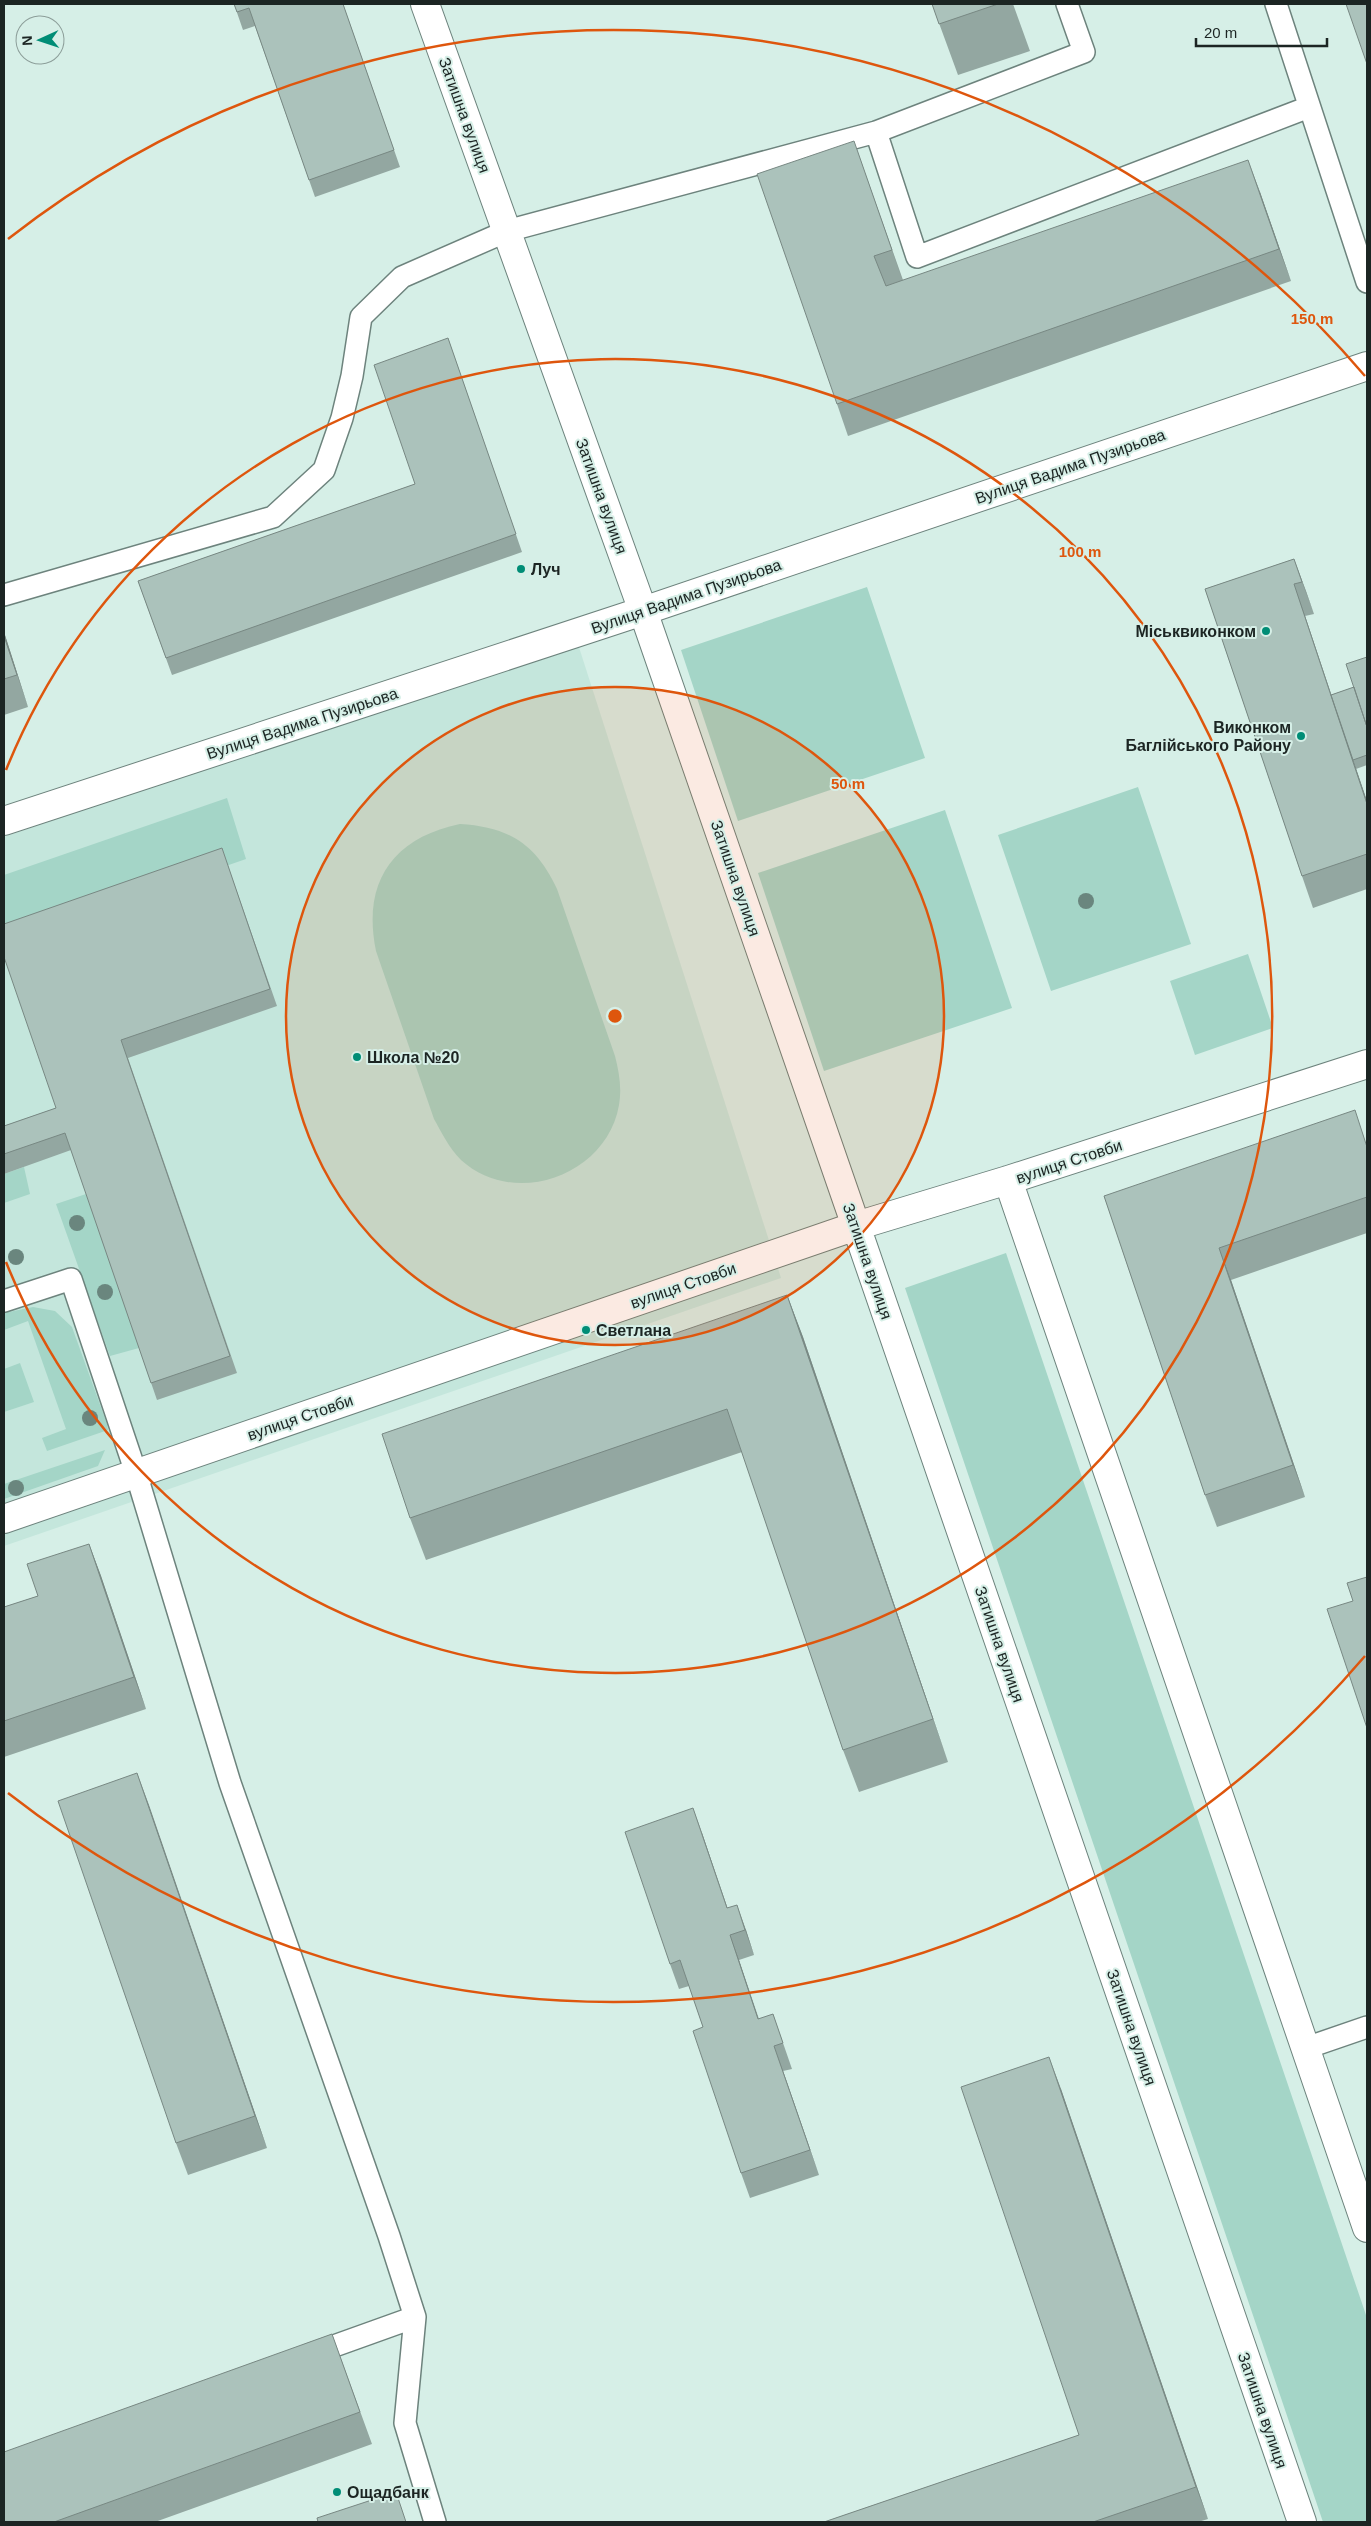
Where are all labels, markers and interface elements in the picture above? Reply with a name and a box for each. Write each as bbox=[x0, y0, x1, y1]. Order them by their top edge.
north arrow bbox=[15, 15, 65, 65]
scale bar bbox=[1196, 15, 1327, 47]
text: 20 m bbox=[1204, 24, 1237, 41]
text: N bbox=[19, 35, 35, 46]
street label: Затишна вулиця bbox=[436, 55, 493, 175]
text: 150 m bbox=[1291, 310, 1333, 327]
street label: Вулиця Вадима Пузирьова bbox=[973, 426, 1168, 507]
street label: Затишна вулиця bbox=[573, 436, 630, 556]
text: 100 m bbox=[1059, 543, 1101, 560]
street label: Вулиця Вадима Пузирьова bbox=[589, 556, 784, 637]
place label: Луч bbox=[531, 561, 560, 578]
marker: Луч bbox=[515, 563, 527, 575]
place label: Міськвиконком bbox=[1135, 623, 1256, 640]
marker: Міськвиконком bbox=[1260, 625, 1272, 637]
street label: Вулиця Вадима Пузирьова bbox=[204, 684, 400, 762]
place label: Виконком Баглійського Району bbox=[1125, 719, 1291, 754]
marker: Виконком Баглійського Району bbox=[1295, 730, 1307, 742]
text: 50 m bbox=[831, 775, 865, 792]
street label: Затишна вулиця bbox=[708, 818, 763, 938]
centre of rings bbox=[606, 1007, 624, 1025]
place label: Школа №20 bbox=[367, 1049, 459, 1066]
marker: Школа №20 bbox=[351, 1051, 363, 1063]
street label: вулиця Стовби bbox=[1014, 1136, 1124, 1187]
street label: Затишна вулиця bbox=[840, 1201, 895, 1321]
street label: вулиця Стовби bbox=[628, 1259, 738, 1311]
place label: Светлана bbox=[596, 1322, 671, 1339]
marker: Светлана bbox=[580, 1324, 592, 1336]
street label: вулиця Стовби bbox=[245, 1391, 355, 1443]
street label: Затишна вулиця bbox=[972, 1584, 1027, 1704]
street label: Затишна вулиця bbox=[1104, 1967, 1159, 2087]
street label: Затишна вулиця bbox=[1235, 2350, 1290, 2470]
place label: Ощадбанк bbox=[347, 2484, 430, 2501]
marker: Ощадбанк bbox=[331, 2486, 343, 2498]

